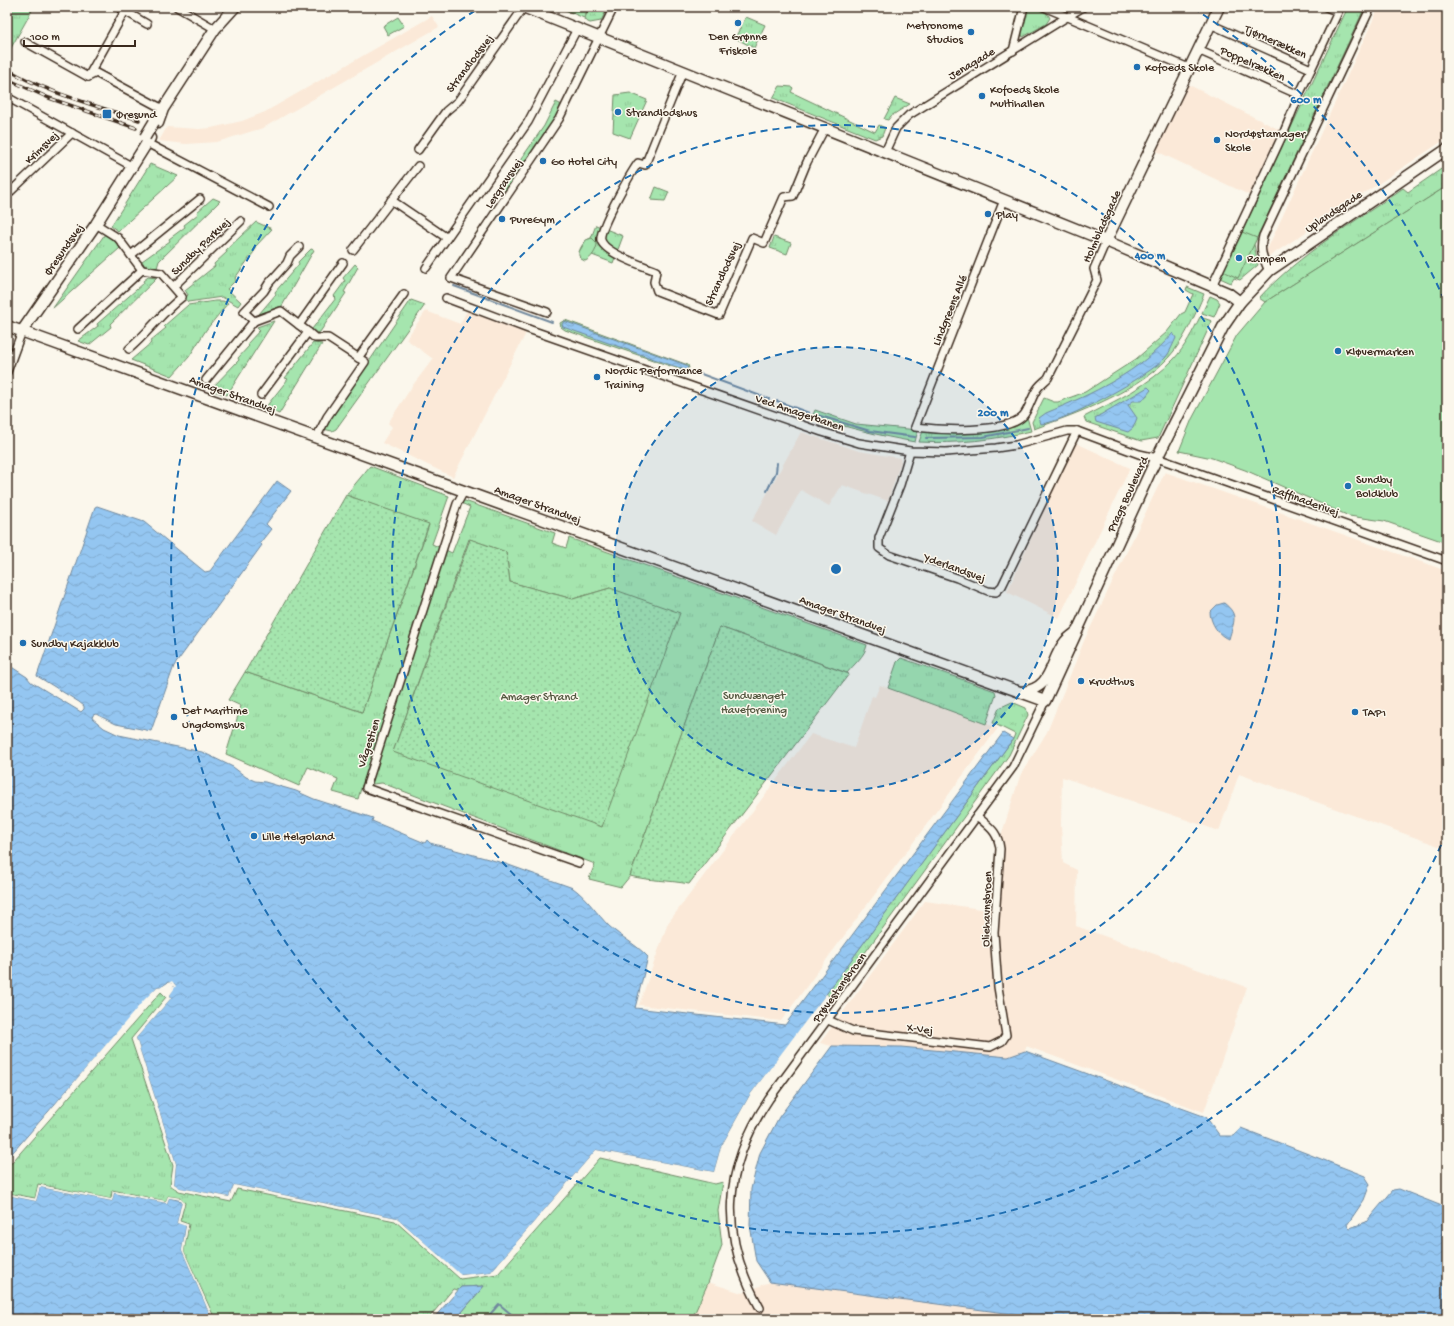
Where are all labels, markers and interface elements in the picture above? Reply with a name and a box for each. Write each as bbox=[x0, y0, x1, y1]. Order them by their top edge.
marker: Den Grønne Friskole bbox=[733, 18, 743, 28]
place label: Metronome Studios bbox=[906, 20, 964, 48]
scale bar bbox=[24, 22, 135, 48]
street label: Tjørnerækken bbox=[1241, 22, 1309, 63]
marker: Metronome Studios bbox=[966, 27, 976, 37]
text: 100 m bbox=[29, 31, 60, 45]
place label: Den Grønne Friskole bbox=[708, 31, 768, 59]
street label: Strandlodsvej bbox=[444, 32, 497, 96]
street label: Poppelrækken bbox=[1217, 44, 1287, 85]
street label: Jenagade bbox=[946, 45, 998, 84]
marker: Kofoeds Skole bbox=[1132, 62, 1142, 72]
place label: Kofoeds Skole bbox=[1145, 62, 1215, 76]
place label: Kofoeds Skole Multihallen bbox=[990, 84, 1060, 112]
marker: Kofoeds Skole Multihallen bbox=[977, 91, 987, 101]
text: 600 m bbox=[1290, 94, 1322, 108]
marker: Strandlodshus bbox=[613, 107, 623, 117]
place label: Strandlodshus bbox=[626, 107, 698, 121]
marker: Øresund bbox=[101, 108, 113, 120]
place label: Øresund bbox=[116, 109, 157, 123]
place label: Nordøstamager Skole bbox=[1225, 128, 1307, 156]
street label: Krimsvej bbox=[23, 129, 62, 168]
marker: Nordøstamager Skole bbox=[1212, 135, 1222, 145]
street label: Lergravsvej bbox=[483, 156, 526, 212]
marker: Go Hotel City bbox=[538, 156, 548, 166]
place label: Go Hotel City bbox=[551, 156, 617, 170]
street label: Holmbladsgade bbox=[1081, 188, 1125, 265]
street label: Uplandsgade bbox=[1303, 188, 1366, 237]
marker: Play bbox=[983, 209, 993, 219]
place label: Play bbox=[995, 209, 1018, 223]
marker: PureGym bbox=[497, 214, 507, 224]
place label: PureGym bbox=[509, 214, 555, 228]
street label: Sundby Parkvej bbox=[169, 216, 234, 279]
street label: Øresundsvej bbox=[42, 222, 88, 279]
street label: Strandlodsvej bbox=[703, 239, 745, 308]
text: 400 m bbox=[1134, 250, 1166, 264]
marker: Rampen bbox=[1234, 253, 1244, 263]
place label: Rampen bbox=[1247, 253, 1287, 267]
street label: Lindgreens Allé bbox=[930, 273, 972, 348]
marker: Kløvermarken bbox=[1333, 346, 1343, 356]
place label: Kløvermarken bbox=[1346, 346, 1414, 360]
place label: Nordic Performance Training bbox=[604, 365, 703, 393]
marker: Nordic Performance Training bbox=[592, 372, 602, 382]
street label: Amager Strandvej bbox=[187, 374, 278, 418]
street label: Ved Amagerbanen bbox=[752, 392, 846, 436]
text: 200 m bbox=[978, 407, 1009, 421]
street label: Prags Boulevard bbox=[1105, 454, 1153, 536]
place label: Sundby Boldklub bbox=[1355, 474, 1399, 502]
marker: Sundby Boldklub bbox=[1343, 481, 1353, 491]
street label: Raffinaderivej bbox=[1270, 483, 1341, 520]
street label: Amager Strandvej bbox=[492, 484, 583, 528]
street label: Yderlandsvej bbox=[921, 551, 987, 586]
centre of rings bbox=[829, 562, 843, 576]
street label: Amager Strandvej bbox=[797, 594, 888, 638]
marker: Sundby Kajakklub bbox=[18, 638, 28, 648]
place label: Sundby Kajakklub bbox=[31, 638, 119, 652]
marker: Krudthus bbox=[1076, 676, 1086, 686]
place label: Krudthus bbox=[1089, 676, 1134, 690]
park label: Sundvænget Haveforening bbox=[721, 690, 787, 718]
park label: Amager Strand bbox=[501, 691, 578, 705]
place label: Det Maritime Ungdomshus bbox=[181, 705, 249, 733]
marker: TAP1 bbox=[1350, 707, 1360, 717]
place label: TAP1 bbox=[1362, 707, 1386, 721]
marker: Det Maritime Ungdomshus bbox=[169, 712, 179, 722]
street label: Vågestien bbox=[355, 717, 384, 771]
marker: Lille Helgoland bbox=[249, 831, 259, 841]
place label: Lille Helgoland bbox=[262, 831, 335, 845]
street label: Oliehavnsbroen bbox=[980, 871, 996, 947]
street label: Prøvestensbroen bbox=[810, 950, 871, 1027]
street label: X-Vej bbox=[905, 1021, 934, 1039]

